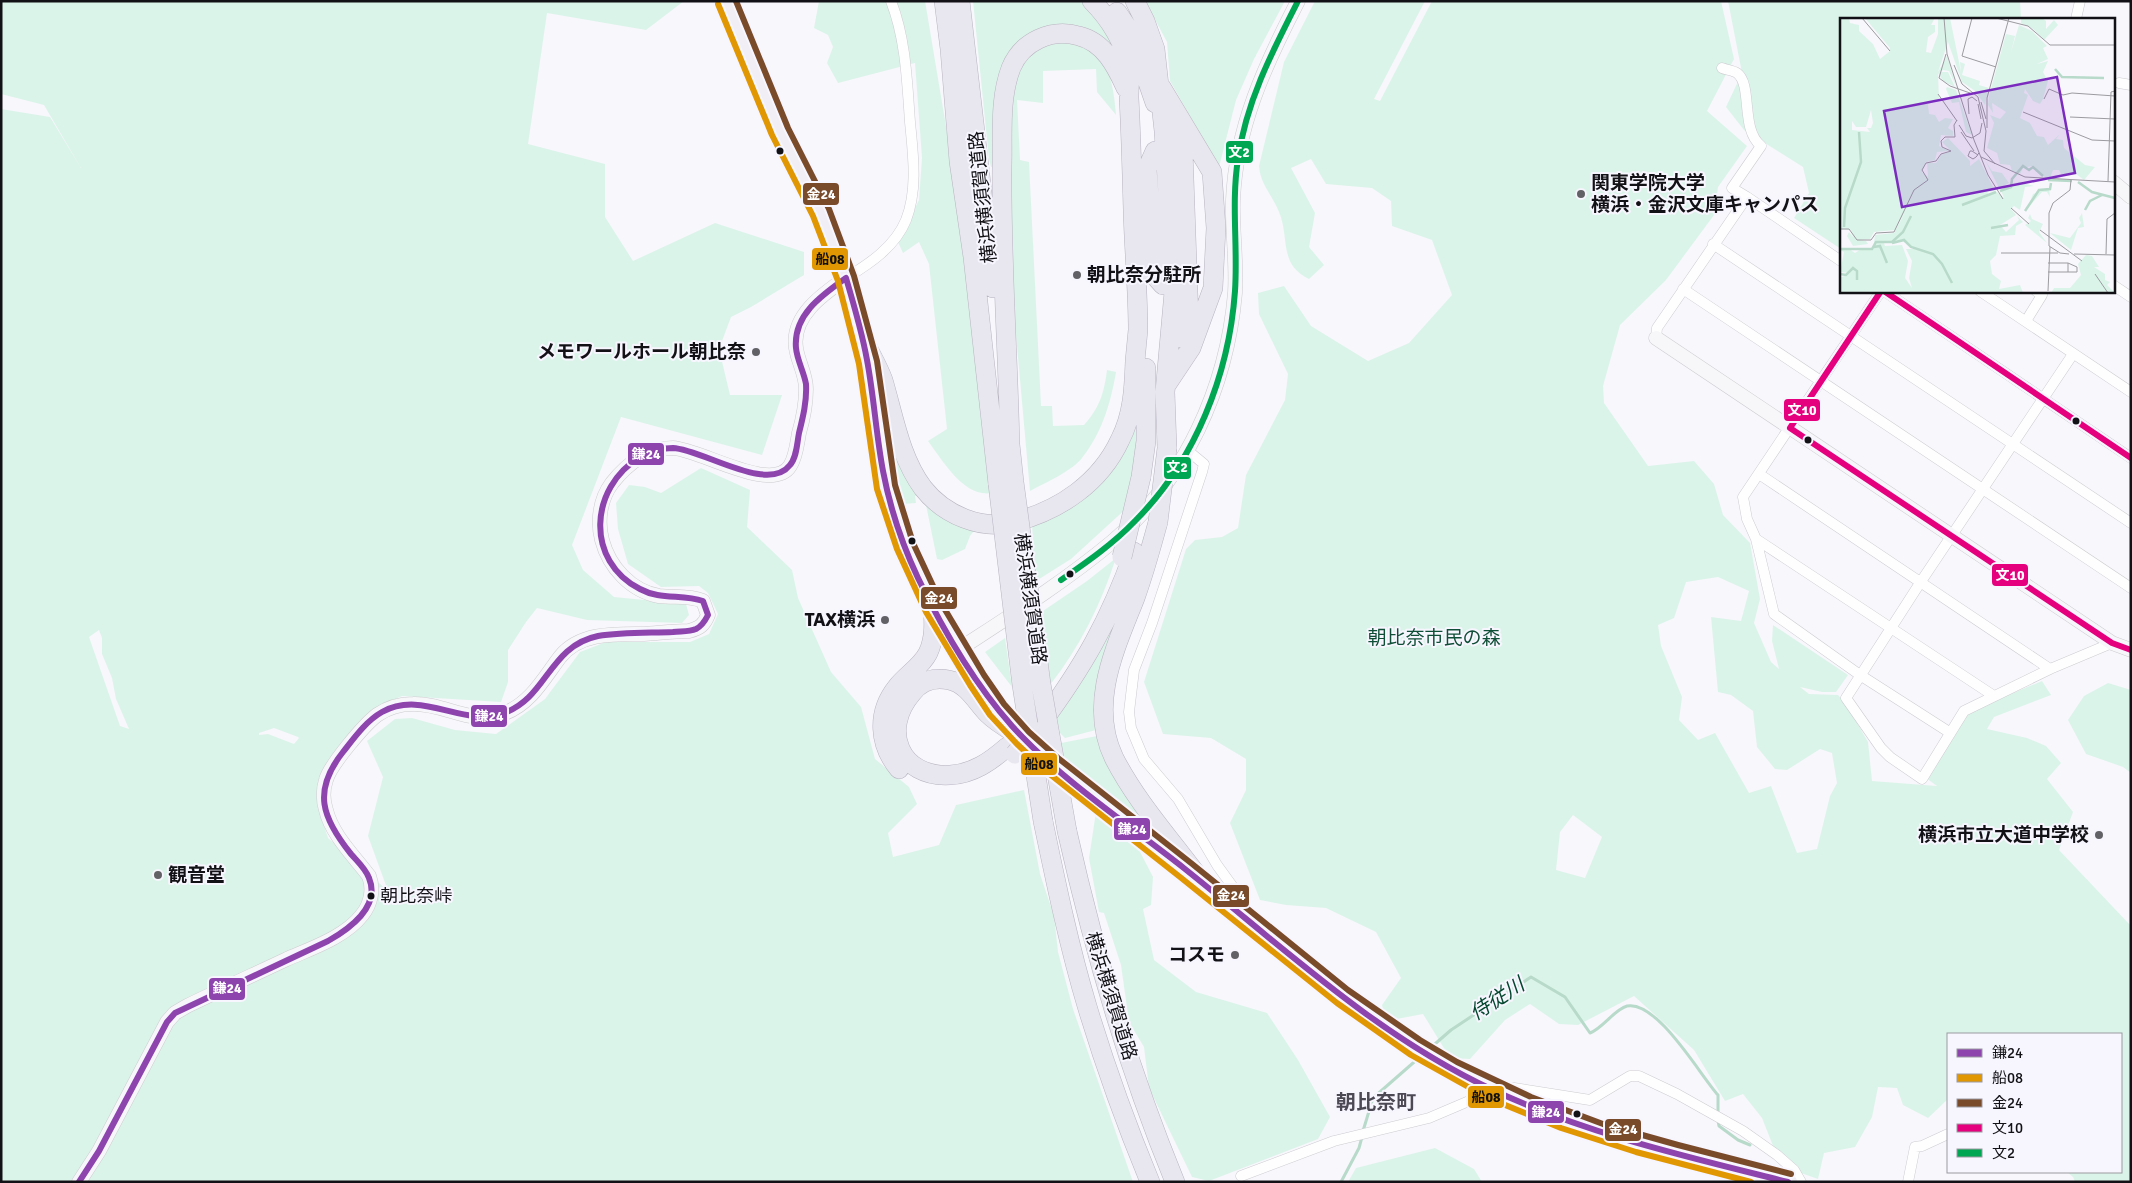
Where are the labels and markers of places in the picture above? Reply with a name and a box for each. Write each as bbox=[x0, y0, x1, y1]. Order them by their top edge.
unlabelled marker bbox=[775, 146, 785, 156]
place label: 関東学院大学 横浜・金沢文庫キャンパス bbox=[1591, 171, 1819, 217]
marker: 関東学院大学 横浜・金沢文庫キャンパス bbox=[1575, 188, 1587, 200]
place label: 朝比奈分駐所 bbox=[1087, 263, 1201, 287]
marker: 朝比奈分駐所 bbox=[1071, 269, 1083, 281]
place label: メモワールホール朝比奈 bbox=[537, 340, 746, 364]
marker: メモワールホール朝比奈 bbox=[750, 346, 762, 358]
unlabelled marker bbox=[2071, 416, 2081, 426]
unlabelled marker bbox=[1803, 435, 1813, 445]
unlabelled marker bbox=[907, 536, 917, 546]
unlabelled marker bbox=[1065, 569, 1075, 579]
place label: TAX横浜 bbox=[805, 608, 875, 632]
marker: TAX横浜 bbox=[879, 614, 891, 626]
place label: 横浜市立大道中学校 bbox=[1918, 823, 2089, 847]
marker: 横浜市立大道中学校 bbox=[2093, 829, 2105, 841]
place label: 観音堂 bbox=[168, 863, 225, 887]
marker: 観音堂 bbox=[152, 869, 164, 881]
place label: 朝比奈峠 bbox=[380, 885, 452, 907]
marker: 朝比奈峠 bbox=[366, 891, 376, 901]
place label: コスモ bbox=[1168, 943, 1225, 967]
marker: コスモ bbox=[1229, 949, 1241, 961]
unlabelled marker bbox=[1572, 1109, 1582, 1119]

